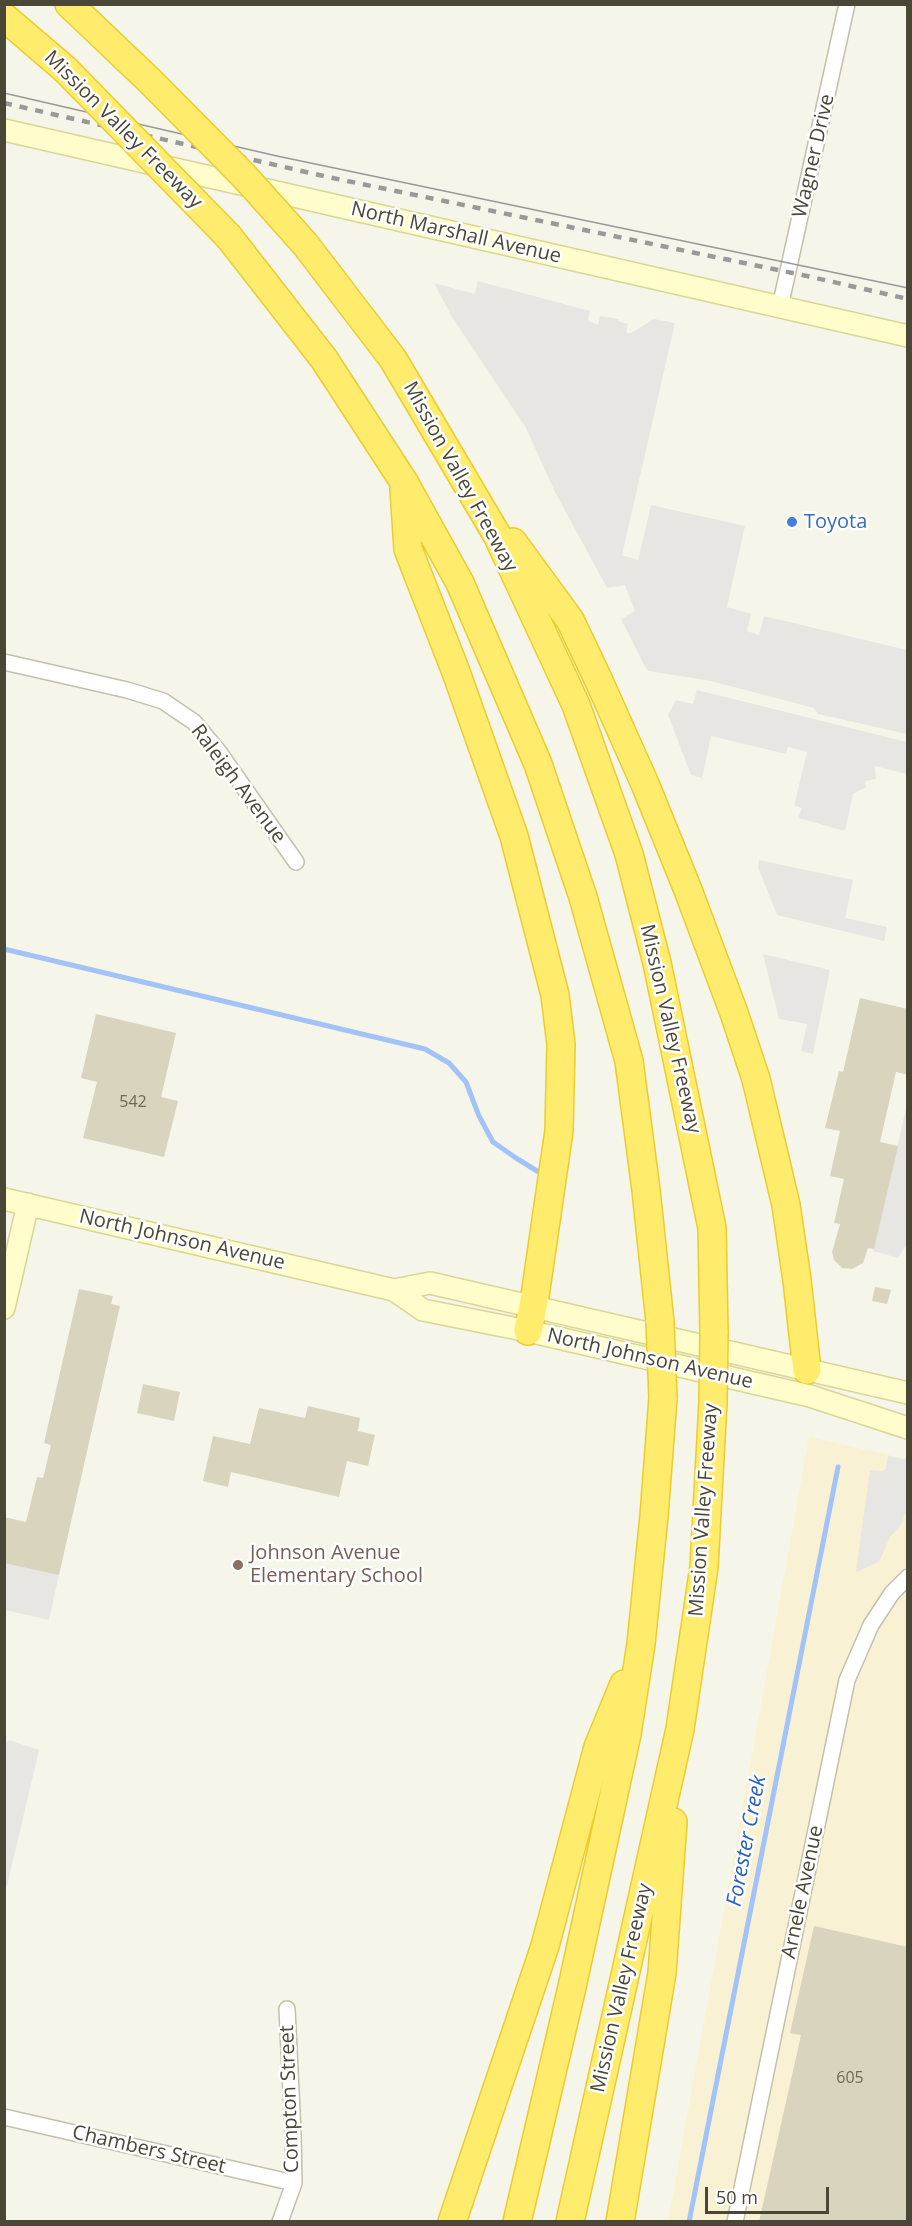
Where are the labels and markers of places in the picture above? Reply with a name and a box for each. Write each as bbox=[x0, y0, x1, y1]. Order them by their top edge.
place label: Toyota bbox=[804, 510, 867, 534]
marker: Toyota bbox=[785, 515, 799, 529]
place label: Johnson Avenue Elementary School bbox=[250, 1541, 423, 1588]
marker: Johnson Avenue Elementary School bbox=[231, 1558, 245, 1572]

